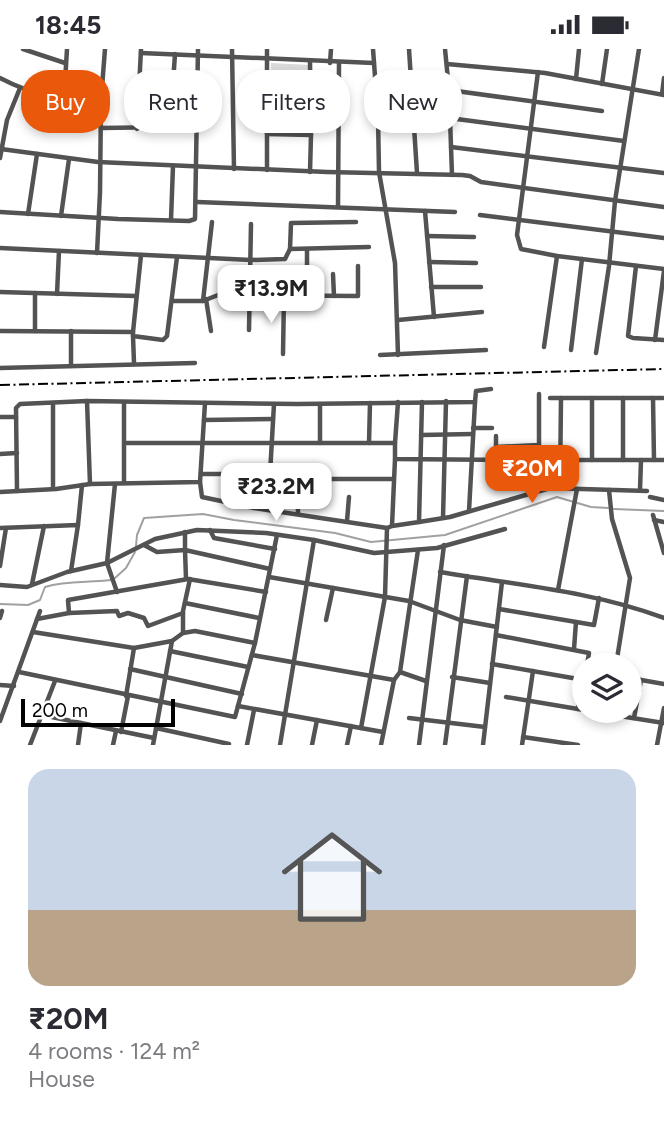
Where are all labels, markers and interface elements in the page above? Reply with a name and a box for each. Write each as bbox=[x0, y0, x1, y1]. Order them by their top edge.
text: 18:45 bbox=[35, 9, 101, 41]
chip: Buy bbox=[21, 70, 110, 133]
chip: Rent bbox=[124, 70, 222, 133]
chip: Filters bbox=[236, 70, 350, 133]
chip: New bbox=[364, 70, 462, 133]
pin: ₹13.9M bbox=[214, 265, 328, 325]
text: ₹13.9M bbox=[233, 274, 309, 302]
pin: ₹20M bbox=[491, 445, 573, 505]
text: ₹20M bbox=[501, 454, 563, 482]
pin: ₹23.2M bbox=[219, 463, 333, 523]
text: ₹23.2M bbox=[237, 472, 315, 500]
map controls bbox=[572, 653, 642, 723]
button: layers bbox=[572, 653, 642, 723]
scale bar bbox=[21, 696, 175, 728]
text: 200 m bbox=[32, 699, 88, 722]
icon: home bbox=[269, 814, 395, 940]
text: ₹20M bbox=[28, 1000, 109, 1037]
text: 4 rooms · 124 m² bbox=[28, 1037, 200, 1065]
text: House bbox=[28, 1065, 95, 1093]

